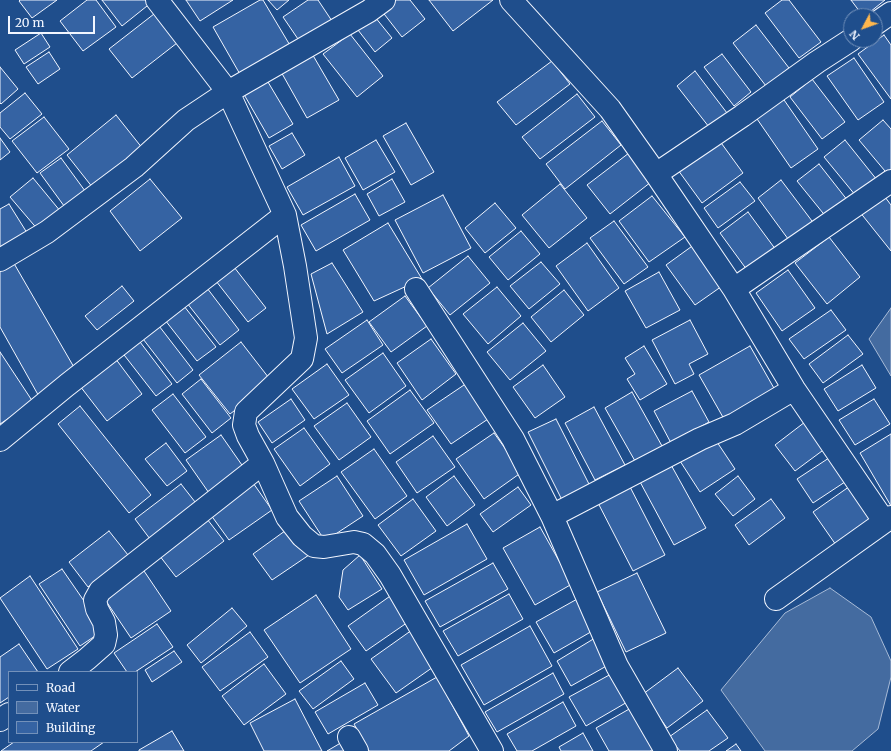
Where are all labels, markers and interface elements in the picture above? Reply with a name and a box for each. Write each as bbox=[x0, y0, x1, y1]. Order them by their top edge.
scale bar bbox=[10, 8, 97, 34]
north arrow bbox=[843, 8, 883, 48]
text: 20 m bbox=[15, 15, 44, 30]
text: N bbox=[847, 27, 863, 43]
legend bbox=[8, 671, 138, 743]
text: Road bbox=[46, 680, 75, 695]
text: Water bbox=[46, 700, 80, 715]
text: Building bbox=[46, 720, 95, 735]

